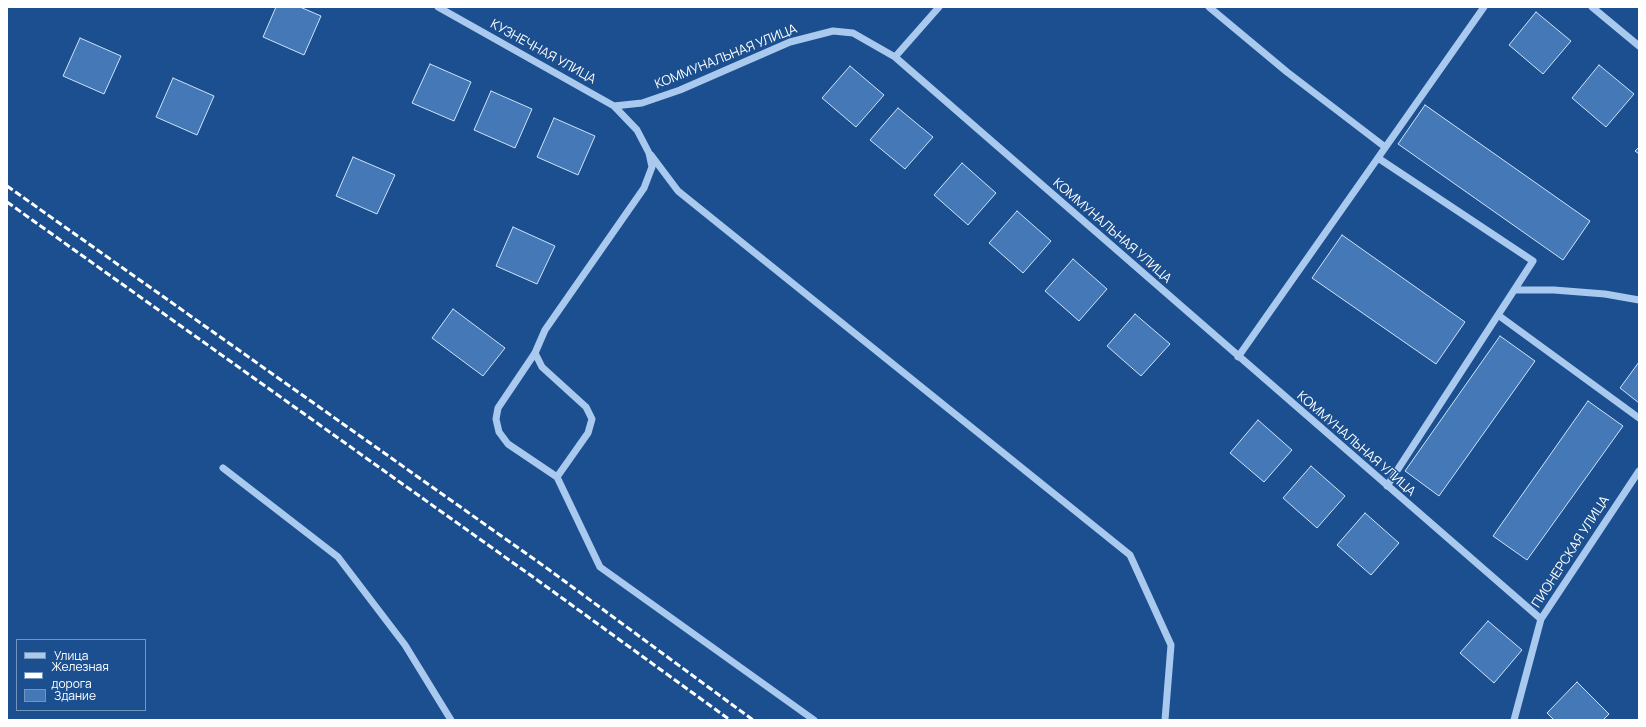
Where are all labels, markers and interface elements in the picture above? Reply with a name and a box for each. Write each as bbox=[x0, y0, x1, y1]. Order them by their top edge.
street label: КУЗНЕЧНАЯ УЛИЦА bbox=[487, 16, 599, 88]
street label: КОММУНАЛЬНАЯ УЛИЦА bbox=[653, 21, 799, 93]
street label: КОММУНАЛЬНАЯ УЛИЦА bbox=[1050, 175, 1174, 287]
street label: КОММУНАЛЬНАЯ УЛИЦА bbox=[1294, 388, 1418, 500]
street label: ПИОНЕРСКАЯ УЛИЦА bbox=[1529, 493, 1613, 611]
legend bbox=[16, 639, 146, 711]
text: Улица bbox=[54, 647, 88, 664]
text: Железная дорога bbox=[51, 658, 109, 692]
text: Здание bbox=[54, 687, 96, 704]

